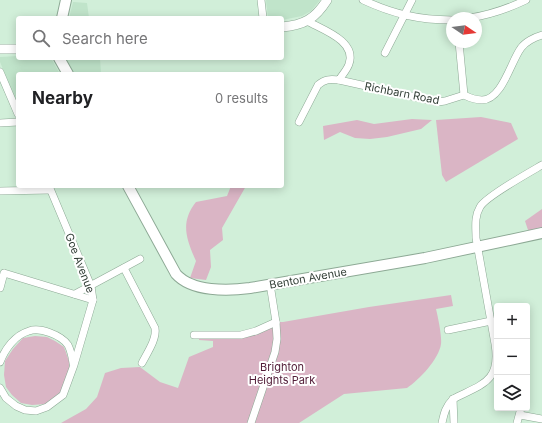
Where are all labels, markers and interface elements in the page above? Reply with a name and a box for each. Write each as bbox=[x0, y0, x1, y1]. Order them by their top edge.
north arrow bbox=[446, 12, 482, 48]
search box bbox=[16, 16, 284, 60]
icon: search bbox=[30, 27, 52, 49]
text: Search here bbox=[62, 29, 148, 48]
street label: Richbarn Road bbox=[363, 79, 441, 107]
text: Nearby bbox=[32, 88, 93, 108]
text: 0 results bbox=[215, 90, 268, 106]
street label: Goe Avenue bbox=[62, 231, 98, 295]
street label: Benton Avenue bbox=[268, 264, 348, 292]
map controls bbox=[494, 303, 530, 411]
button: + bbox=[494, 303, 530, 339]
button: − bbox=[494, 339, 530, 375]
park label: Brighton Heights Park bbox=[249, 360, 315, 387]
button: layers bbox=[494, 375, 530, 411]

